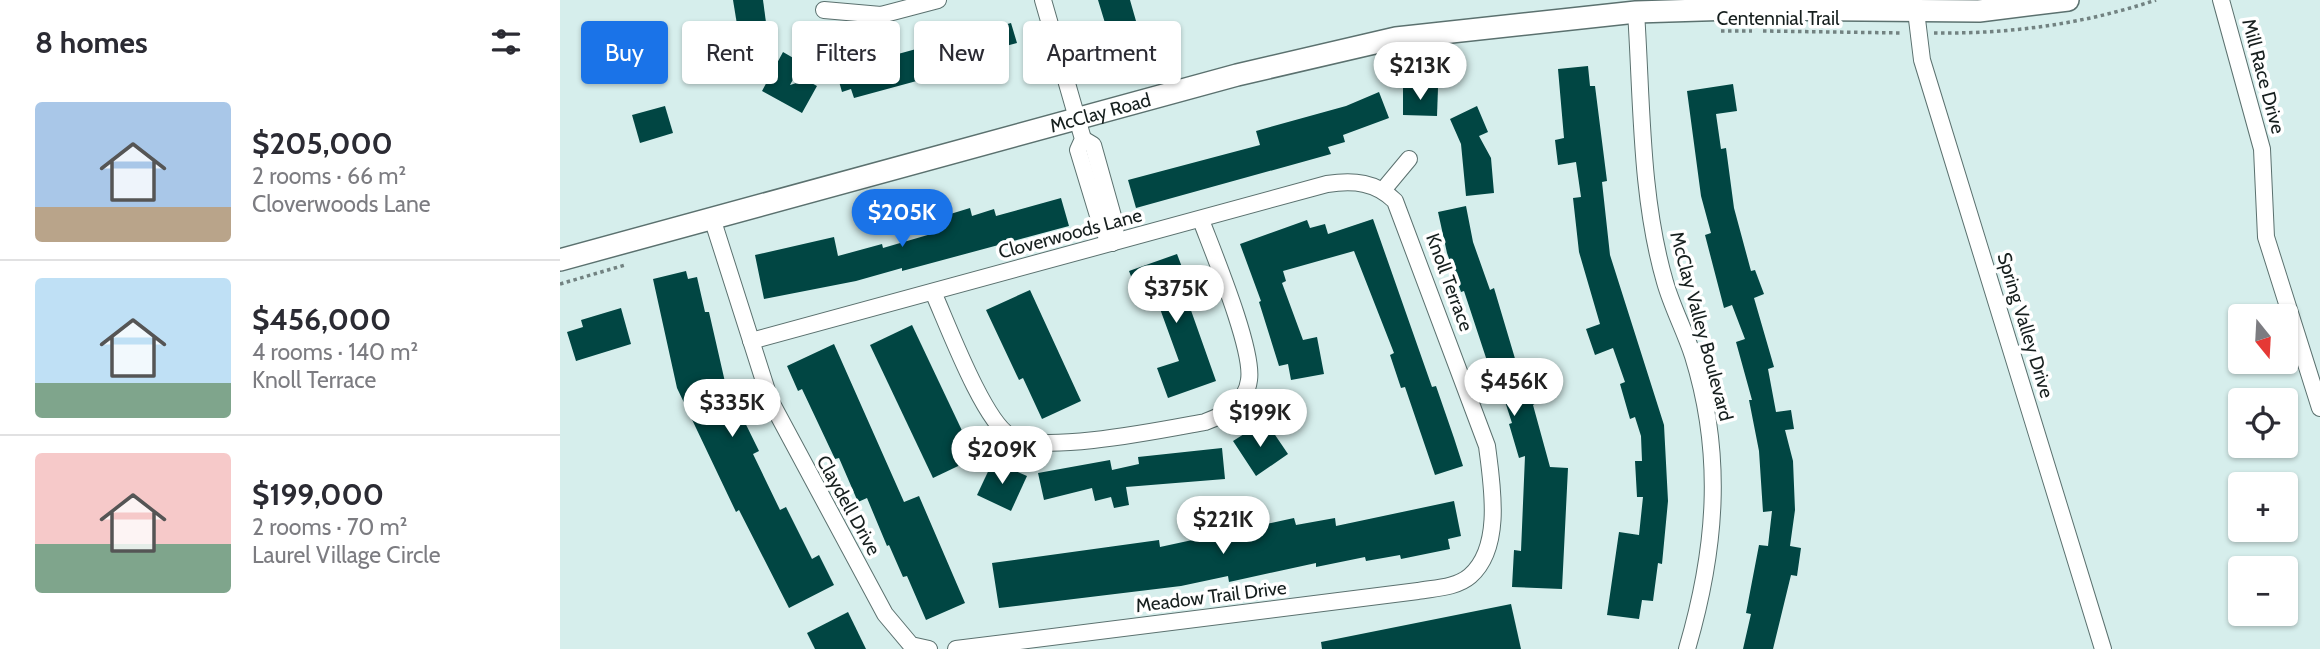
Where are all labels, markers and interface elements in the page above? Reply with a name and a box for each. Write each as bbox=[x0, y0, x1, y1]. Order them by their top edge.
street label: Centennial Trail bbox=[1717, 7, 1840, 30]
street label: Mill Race Drive bbox=[2237, 16, 2290, 136]
chip: Buy bbox=[581, 21, 668, 84]
chip: Rent bbox=[682, 21, 778, 84]
chip: Filters bbox=[792, 21, 900, 84]
chip: New bbox=[914, 21, 1009, 84]
chip: Apartment bbox=[1023, 21, 1181, 84]
icon: filters bbox=[487, 23, 525, 61]
text: 8 homes bbox=[35, 24, 148, 61]
pin: $213K bbox=[1371, 42, 1469, 102]
text: $213K bbox=[1390, 51, 1450, 79]
street label: McClay Road bbox=[1047, 88, 1153, 138]
text: $205,000 bbox=[252, 125, 393, 162]
icon: home bbox=[91, 130, 175, 214]
text: 2 rooms · 66 m² bbox=[252, 162, 406, 190]
text: Cloverwoods Lane bbox=[252, 190, 431, 218]
pin: $205K bbox=[853, 190, 951, 249]
text: $205K bbox=[868, 198, 936, 226]
street label: Cloverwoods Lane bbox=[996, 203, 1145, 264]
street label: McClay Valley Boulevard bbox=[1665, 229, 1738, 423]
street label: Knoll Terrace bbox=[1421, 230, 1478, 335]
street label: Spring Valley Drive bbox=[1992, 250, 2059, 401]
pin: $375K bbox=[1127, 266, 1225, 325]
text: $375K bbox=[1144, 274, 1208, 302]
text: $456,000 bbox=[252, 301, 391, 338]
north arrow bbox=[2228, 304, 2298, 374]
map controls bbox=[2228, 304, 2298, 626]
icon: home bbox=[91, 306, 175, 390]
text: 4 rooms · 140 m² bbox=[252, 338, 418, 366]
pin: $456K bbox=[1465, 358, 1563, 418]
text: Knoll Terrace bbox=[252, 366, 376, 394]
text: $456K bbox=[1480, 367, 1548, 395]
pin: $335K bbox=[683, 380, 781, 439]
text: $335K bbox=[700, 388, 764, 416]
button: locate bbox=[2228, 388, 2298, 458]
pin: $199K bbox=[1211, 390, 1309, 449]
text: $199K bbox=[1229, 398, 1291, 426]
pin: $209K bbox=[953, 426, 1051, 486]
text: $209K bbox=[967, 435, 1037, 463]
street label: Claydell Drive bbox=[812, 451, 886, 559]
button: + bbox=[2228, 472, 2298, 542]
text: $199,000 bbox=[252, 476, 384, 513]
icon: home bbox=[91, 481, 175, 565]
pin: $221K bbox=[1174, 496, 1272, 556]
text: $221K bbox=[1193, 505, 1253, 533]
text: 2 rooms · 70 m² bbox=[252, 513, 407, 541]
text: Laurel Village Circle bbox=[252, 541, 440, 569]
button: − bbox=[2228, 556, 2298, 626]
street label: Meadow Trail Drive bbox=[1134, 576, 1288, 617]

